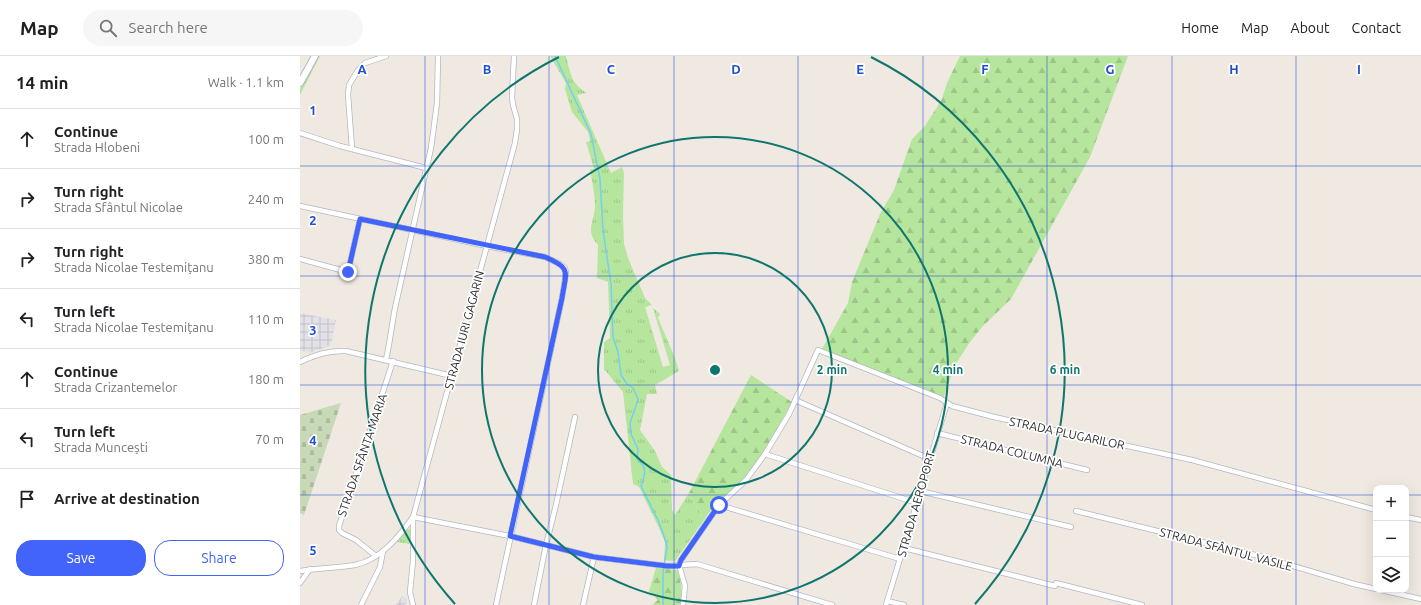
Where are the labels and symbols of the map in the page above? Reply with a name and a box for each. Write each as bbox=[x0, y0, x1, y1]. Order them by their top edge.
text: A bbox=[357, 62, 367, 76]
text: B bbox=[483, 62, 492, 76]
text: C bbox=[607, 62, 616, 76]
text: D bbox=[731, 62, 741, 76]
text: E bbox=[856, 62, 864, 76]
text: F bbox=[981, 62, 989, 76]
text: G bbox=[1106, 62, 1115, 76]
text: H bbox=[1229, 62, 1239, 76]
text: I bbox=[1357, 62, 1361, 76]
text: 1 bbox=[309, 103, 317, 117]
text: 2 bbox=[309, 213, 317, 227]
route end bbox=[339, 263, 357, 281]
street label: STRADA IURI GAGARIN bbox=[442, 269, 486, 391]
text: 3 bbox=[309, 323, 317, 337]
centre of rings bbox=[708, 363, 722, 377]
text: 2 min bbox=[817, 363, 847, 376]
text: 4 min bbox=[933, 363, 963, 376]
text: 6 min bbox=[1050, 363, 1080, 376]
street label: STRADA SFÂNTA MARIA bbox=[335, 392, 389, 518]
street label: STRADA PLUGARILOR bbox=[1008, 414, 1126, 452]
street label: STRADA COLUMNA bbox=[959, 432, 1065, 470]
text: 4 bbox=[309, 433, 317, 447]
street label: STRADA AEROPORT bbox=[895, 449, 937, 558]
route start bbox=[710, 496, 728, 514]
street label: STRADA SFÂNTUL VASILE bbox=[1158, 525, 1294, 573]
text: 5 bbox=[309, 543, 317, 557]

